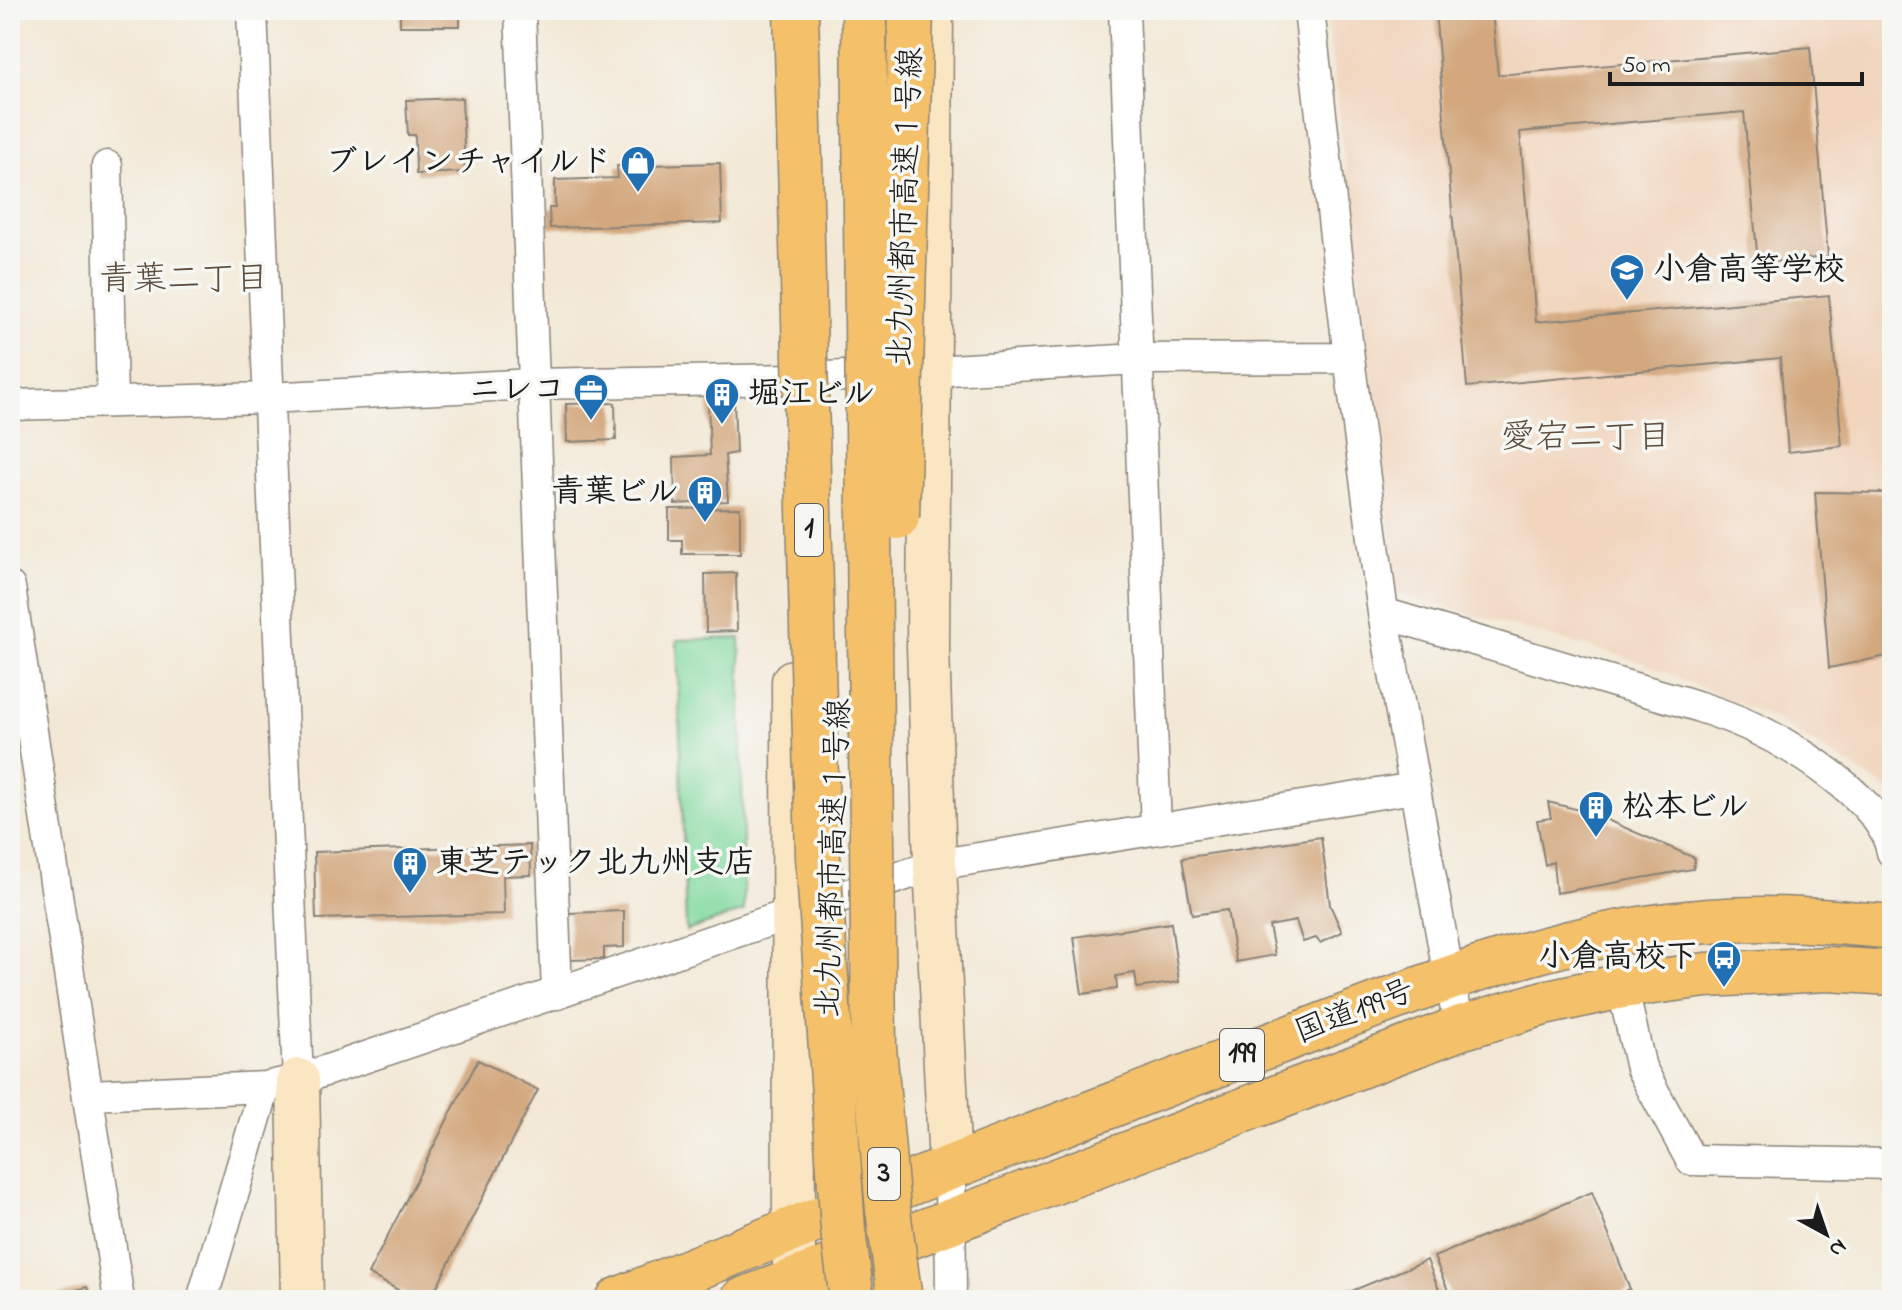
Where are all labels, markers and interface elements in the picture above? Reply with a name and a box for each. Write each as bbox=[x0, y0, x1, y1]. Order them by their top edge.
scale bar bbox=[1610, 36, 1862, 86]
street label: 北九州都市高速１号線 bbox=[878, 46, 936, 368]
text: 50 m bbox=[1622, 49, 1671, 84]
place label: ブレインチャイルド bbox=[325, 140, 612, 187]
shop icon: ブレインチャイルド bbox=[619, 144, 657, 194]
place label: 小倉高等学校 bbox=[1653, 248, 1845, 295]
school or university icon: 小倉高等学校 bbox=[1608, 252, 1646, 302]
district label: 青葉二丁目 bbox=[99, 256, 269, 306]
place label: ニレコ bbox=[469, 368, 565, 415]
office icon: ニレコ bbox=[572, 372, 610, 422]
place label: 堀江ビル bbox=[748, 372, 875, 419]
building icon: 堀江ビル bbox=[703, 376, 741, 426]
district label: 愛宕二丁目 bbox=[1501, 414, 1671, 464]
place label: 青葉ビル bbox=[552, 470, 679, 517]
building icon: 青葉ビル bbox=[686, 474, 724, 524]
road number: 1 bbox=[795, 504, 823, 556]
street label: 北九州都市高速１号線 bbox=[806, 697, 864, 1019]
place label: 松本ビル bbox=[1622, 785, 1749, 832]
building icon: 松本ビル bbox=[1577, 789, 1615, 839]
place label: 東芝テック北九州支店 bbox=[436, 841, 756, 888]
building icon: 東芝テック北九州支店 bbox=[391, 845, 429, 895]
place label: 小倉高校下 bbox=[1538, 935, 1698, 982]
bus stop icon: 小倉高校下 bbox=[1705, 939, 1743, 989]
street label: 国道199号 bbox=[1288, 969, 1422, 1057]
road number: 199 bbox=[1220, 1029, 1264, 1081]
road number: 3 bbox=[868, 1148, 900, 1200]
north arrow bbox=[1786, 1194, 1866, 1274]
text: N bbox=[1821, 1230, 1853, 1264]

